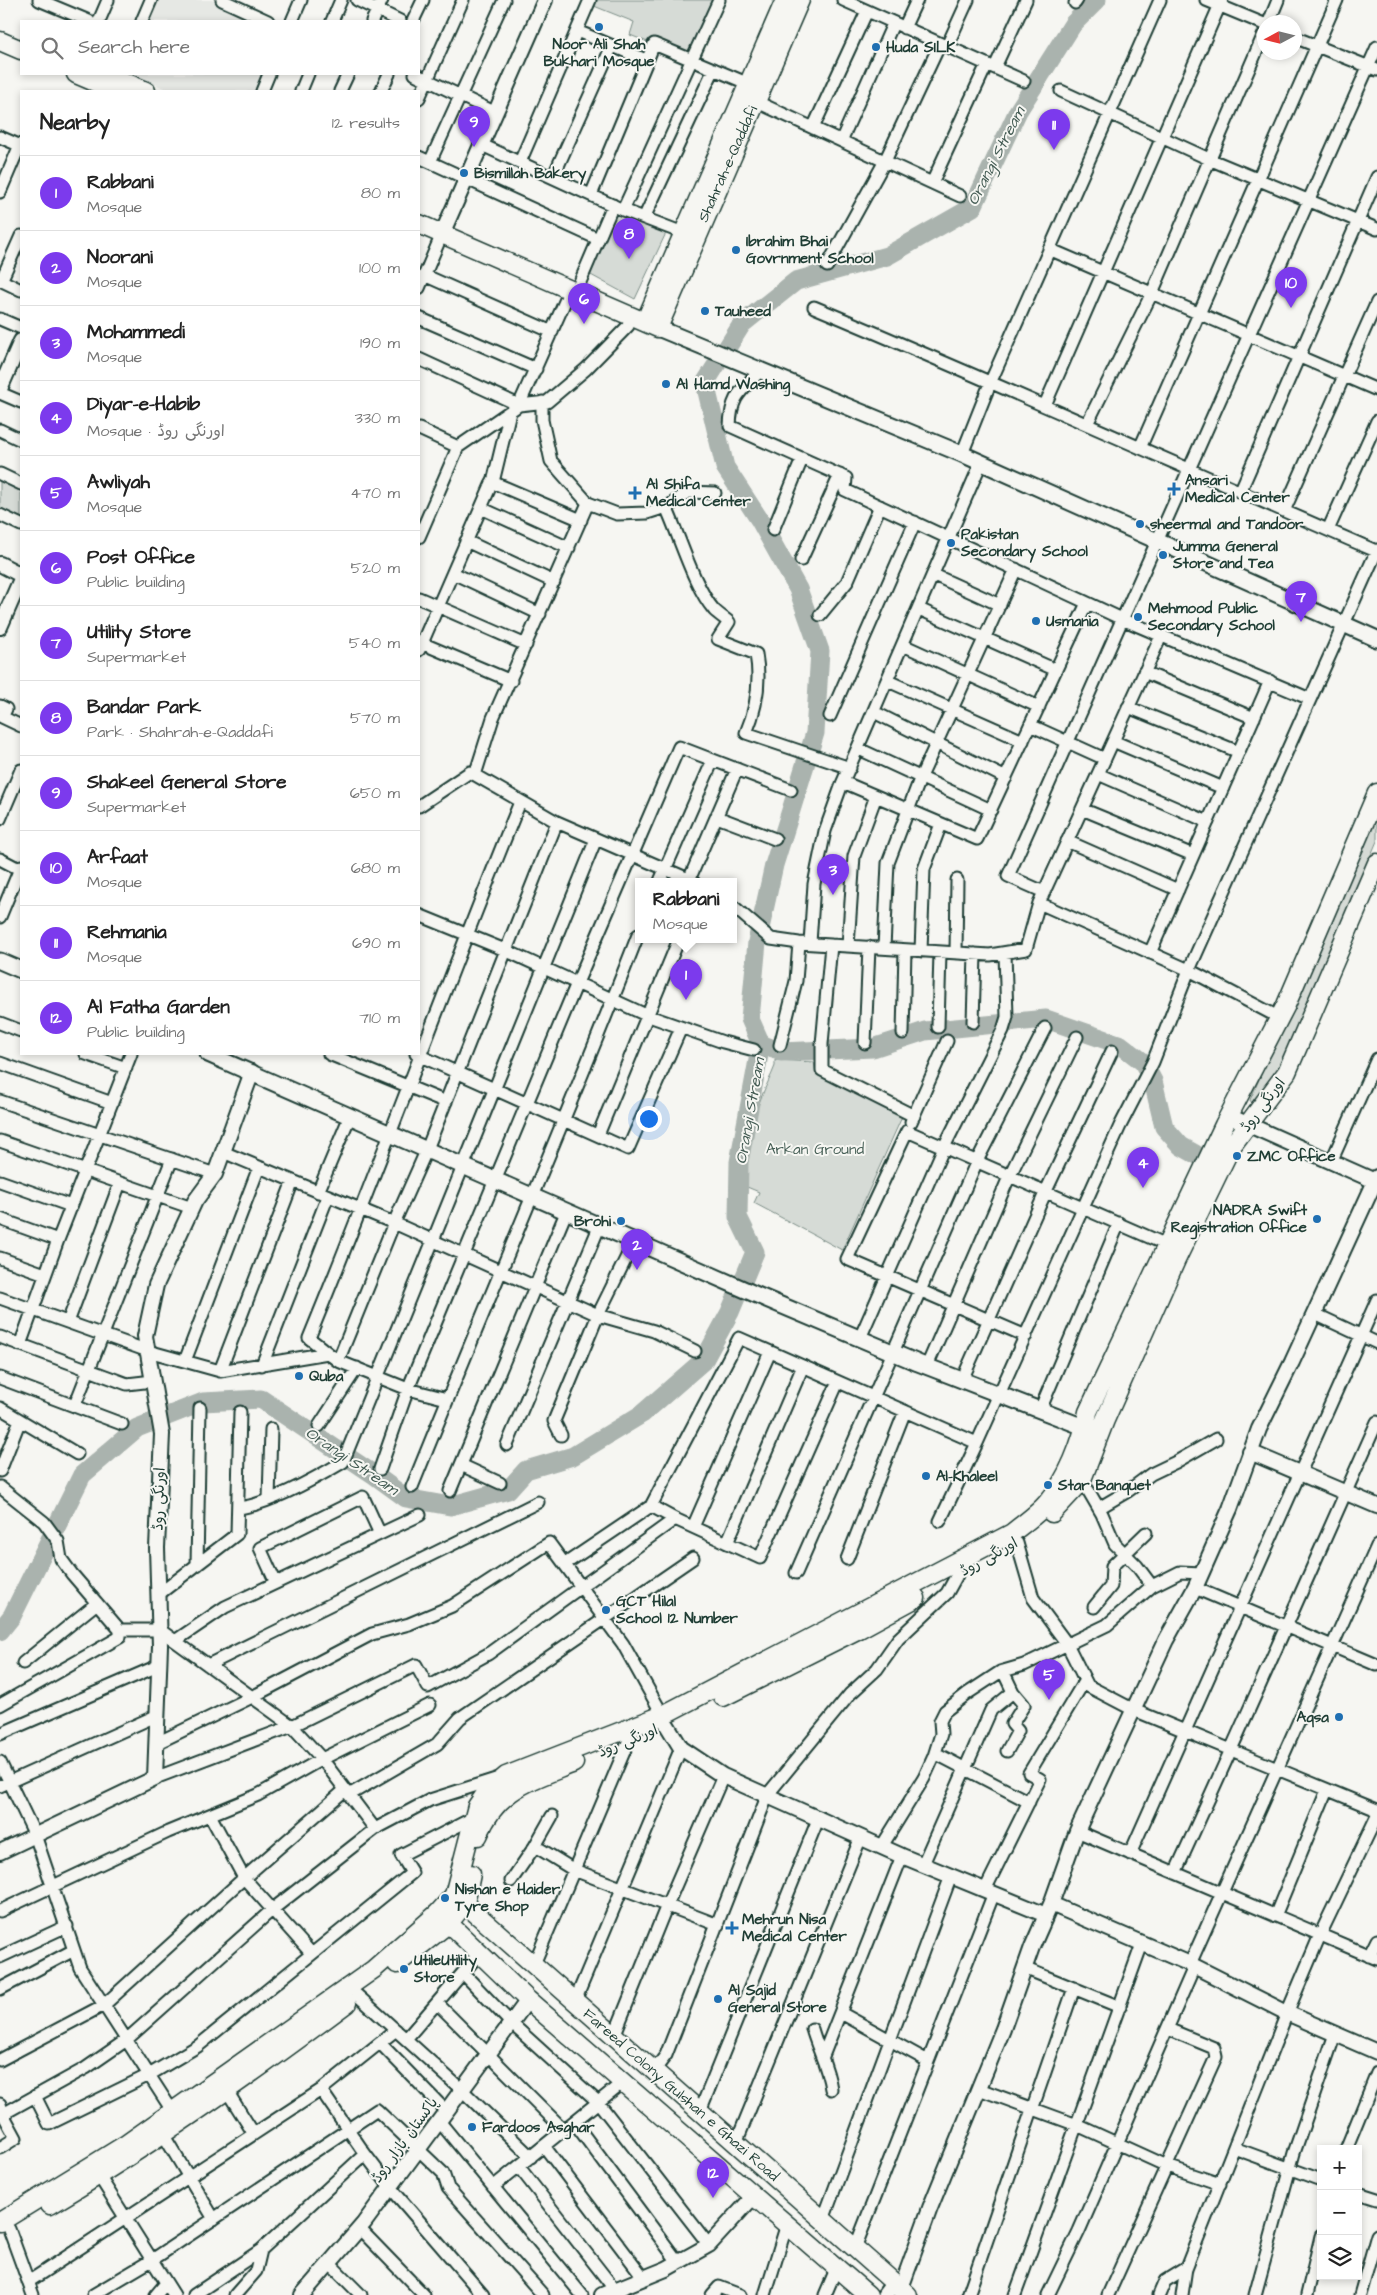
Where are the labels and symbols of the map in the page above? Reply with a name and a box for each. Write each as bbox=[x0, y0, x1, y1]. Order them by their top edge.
north arrow bbox=[1257, 15, 1302, 60]
marker: Noor Ali Shah Bukhari Mosque bbox=[593, 21, 605, 33]
place label: Noor Ali Shah Bukhari Mosque bbox=[544, 34, 654, 72]
place label: Huda SILK bbox=[886, 37, 956, 58]
marker: Huda SILK bbox=[870, 41, 882, 53]
street label: Shahrah-e-Qaddafi bbox=[693, 102, 763, 226]
water label: Orangi Stream bbox=[962, 102, 1032, 209]
pin: 9 bbox=[458, 106, 490, 147]
pin: 11 bbox=[1038, 109, 1070, 150]
place label: Bismillah Bakery bbox=[474, 163, 587, 185]
marker: Bismillah Bakery bbox=[458, 167, 470, 179]
pin: 8 bbox=[613, 218, 645, 259]
place label: Ibrahim Bhai Govrnment School bbox=[746, 231, 874, 269]
marker: Ibrahim Bhai Govrnment School bbox=[730, 244, 742, 256]
pin: 10 bbox=[1275, 267, 1307, 308]
pin: 6 bbox=[568, 283, 600, 324]
place label: Tauheed bbox=[714, 301, 771, 322]
marker: Tauheed bbox=[699, 305, 711, 317]
place label: Al Hamd Washing bbox=[676, 374, 791, 397]
marker: Al Hamd Washing bbox=[660, 378, 672, 390]
place label: Ansari Medical Center bbox=[1185, 470, 1290, 508]
place label: Al Shifa Medical Center bbox=[646, 474, 751, 512]
marker: Ansari Medical Center bbox=[1167, 482, 1181, 496]
marker: Al Shifa Medical Center bbox=[628, 486, 642, 500]
place label: sheermal and Tandoor bbox=[1150, 514, 1304, 535]
marker: sheermal and Tandoor bbox=[1134, 518, 1146, 530]
place label: Pakistan Secondary School bbox=[960, 524, 1088, 563]
place label: Jumma General Store and Tea bbox=[1172, 536, 1279, 574]
marker: Pakistan Secondary School bbox=[945, 537, 957, 549]
marker: Jumma General Store and Tea bbox=[1157, 549, 1169, 561]
pin: 7 bbox=[1285, 581, 1317, 622]
place label: Mehmood Public Secondary School bbox=[1147, 598, 1275, 637]
place label: Usmania bbox=[1046, 611, 1099, 632]
marker: Mehmood Public Secondary School bbox=[1132, 611, 1144, 623]
marker: Usmania bbox=[1030, 615, 1042, 627]
pin: 3 bbox=[817, 854, 849, 895]
pin: 1 bbox=[670, 959, 702, 1000]
water label: Orangi Stream bbox=[730, 1055, 771, 1166]
street label: اورنگی روڈ bbox=[1236, 1073, 1290, 1137]
your location bbox=[636, 1106, 662, 1132]
park label: Arkan Ground bbox=[766, 1139, 864, 1160]
place label: ZMC Office bbox=[1247, 1146, 1336, 1167]
pin: 4 bbox=[1127, 1147, 1159, 1188]
marker: ZMC Office bbox=[1231, 1150, 1243, 1162]
place label: NADRA Swift Registration Office bbox=[1171, 1200, 1308, 1240]
place label: Brohi bbox=[574, 1211, 612, 1232]
marker: NADRA Swift Registration Office bbox=[1311, 1213, 1323, 1225]
marker: Brohi bbox=[615, 1215, 627, 1227]
pin: 2 bbox=[621, 1229, 653, 1270]
place label: Quba bbox=[309, 1366, 344, 1387]
marker: Quba bbox=[293, 1370, 305, 1382]
water label: Orangi Stream bbox=[301, 1422, 404, 1502]
place label: Al-Khaleel bbox=[936, 1466, 998, 1487]
street label: اورنگی روڈ bbox=[147, 1467, 171, 1531]
marker: Al-Khaleel bbox=[920, 1470, 932, 1482]
place label: Star Banquet bbox=[1057, 1475, 1152, 1496]
marker: Star Banquet bbox=[1042, 1479, 1054, 1491]
street label: اورنگی روڈ bbox=[956, 1532, 1022, 1582]
place label: GCT Hilal School 12 Number bbox=[615, 1591, 739, 1629]
marker: GCT Hilal School 12 Number bbox=[600, 1604, 612, 1616]
pin: 5 bbox=[1033, 1659, 1065, 1700]
place label: Aqsa bbox=[1297, 1707, 1329, 1728]
marker: Aqsa bbox=[1333, 1711, 1345, 1723]
street label: اورنگی روڈ bbox=[595, 1719, 661, 1763]
place label: Nishan e Haider Tyre Shop bbox=[454, 1879, 561, 1918]
marker: Nishan e Haider Tyre Shop bbox=[439, 1892, 451, 1904]
place label: Mehrun Nisa Medical Center bbox=[742, 1909, 847, 1947]
marker: Mehrun Nisa Medical Center bbox=[726, 1922, 738, 1934]
place label: UtileUtility Store bbox=[413, 1950, 478, 1988]
marker: UtileUtility Store bbox=[398, 1963, 410, 1975]
place label: Al Sajid General Store bbox=[728, 1980, 827, 2018]
marker: Al Sajid General Store bbox=[712, 1993, 724, 2005]
street label: Fareed Colony Gulshan e Ghazi Road bbox=[578, 2004, 784, 2187]
street label: پاکستان بازار روڈ bbox=[367, 2093, 443, 2187]
place label: Fardoos Asghar bbox=[482, 2117, 595, 2140]
marker: Fardoos Asghar bbox=[466, 2121, 478, 2133]
pin: 12 bbox=[697, 2157, 729, 2198]

